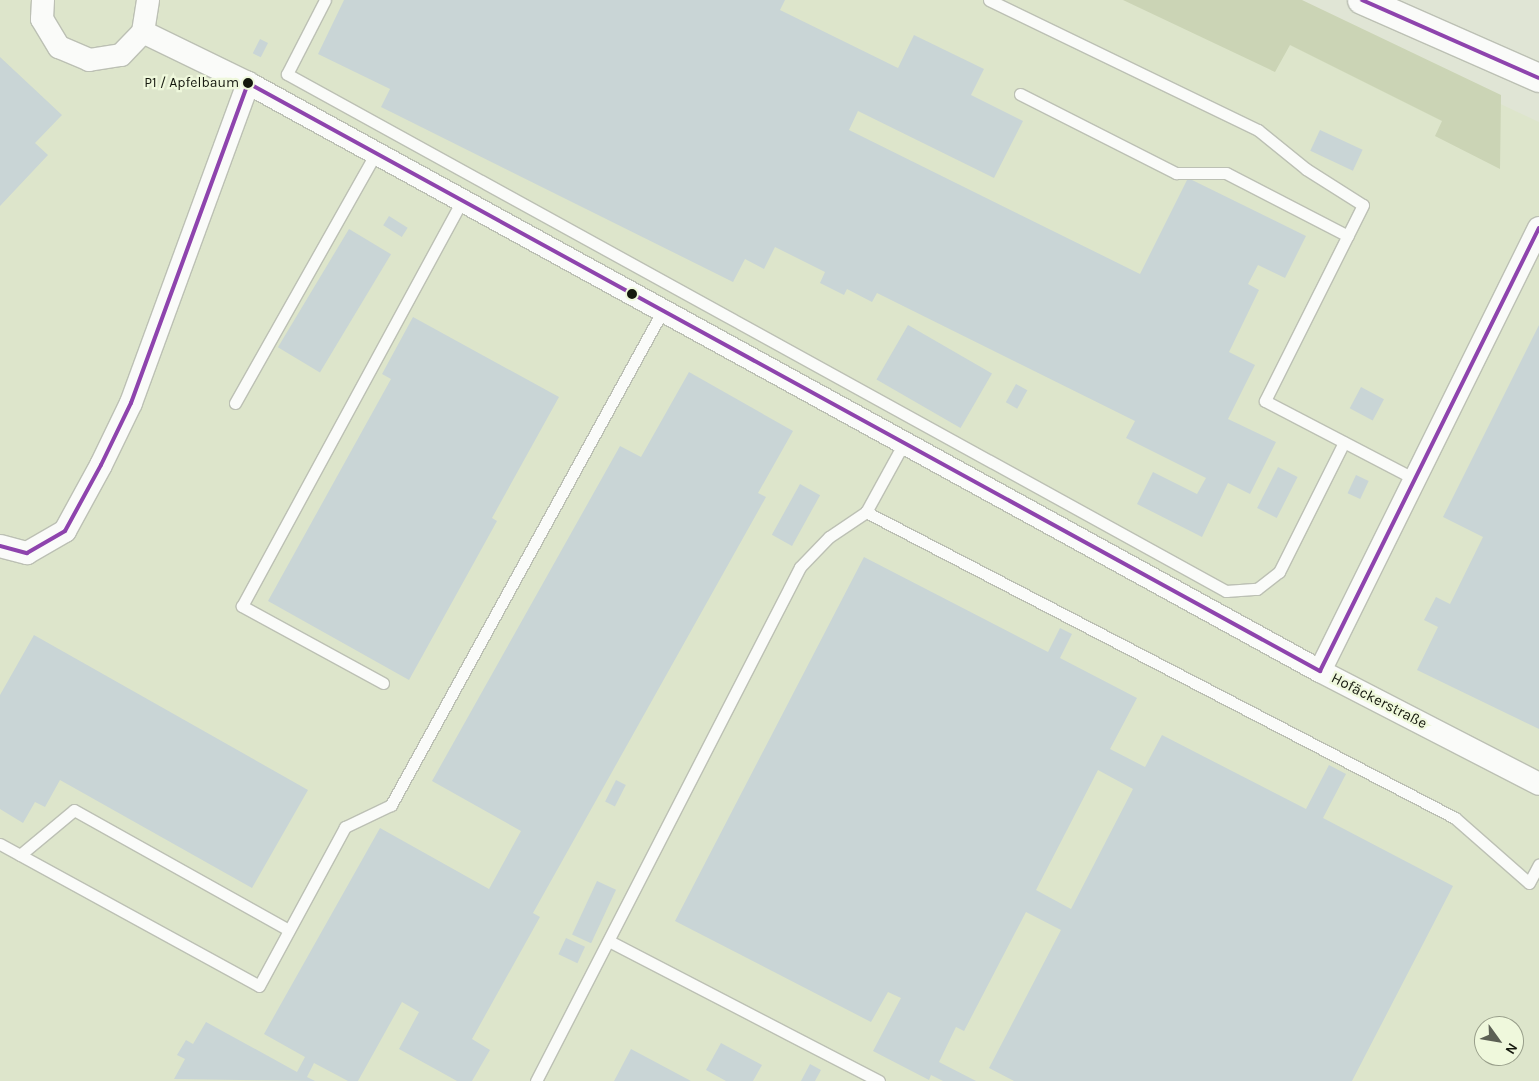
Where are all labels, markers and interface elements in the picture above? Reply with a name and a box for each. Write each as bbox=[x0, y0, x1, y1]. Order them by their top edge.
place label: P1 / Apfelbaum bbox=[144, 75, 239, 91]
marker: P1 / Apfelbaum bbox=[243, 78, 253, 88]
unlabelled marker bbox=[627, 289, 637, 299]
street label: Hofäckerstraße bbox=[1328, 669, 1430, 733]
north arrow bbox=[1474, 1016, 1524, 1066]
text: N bbox=[1501, 1040, 1521, 1057]

